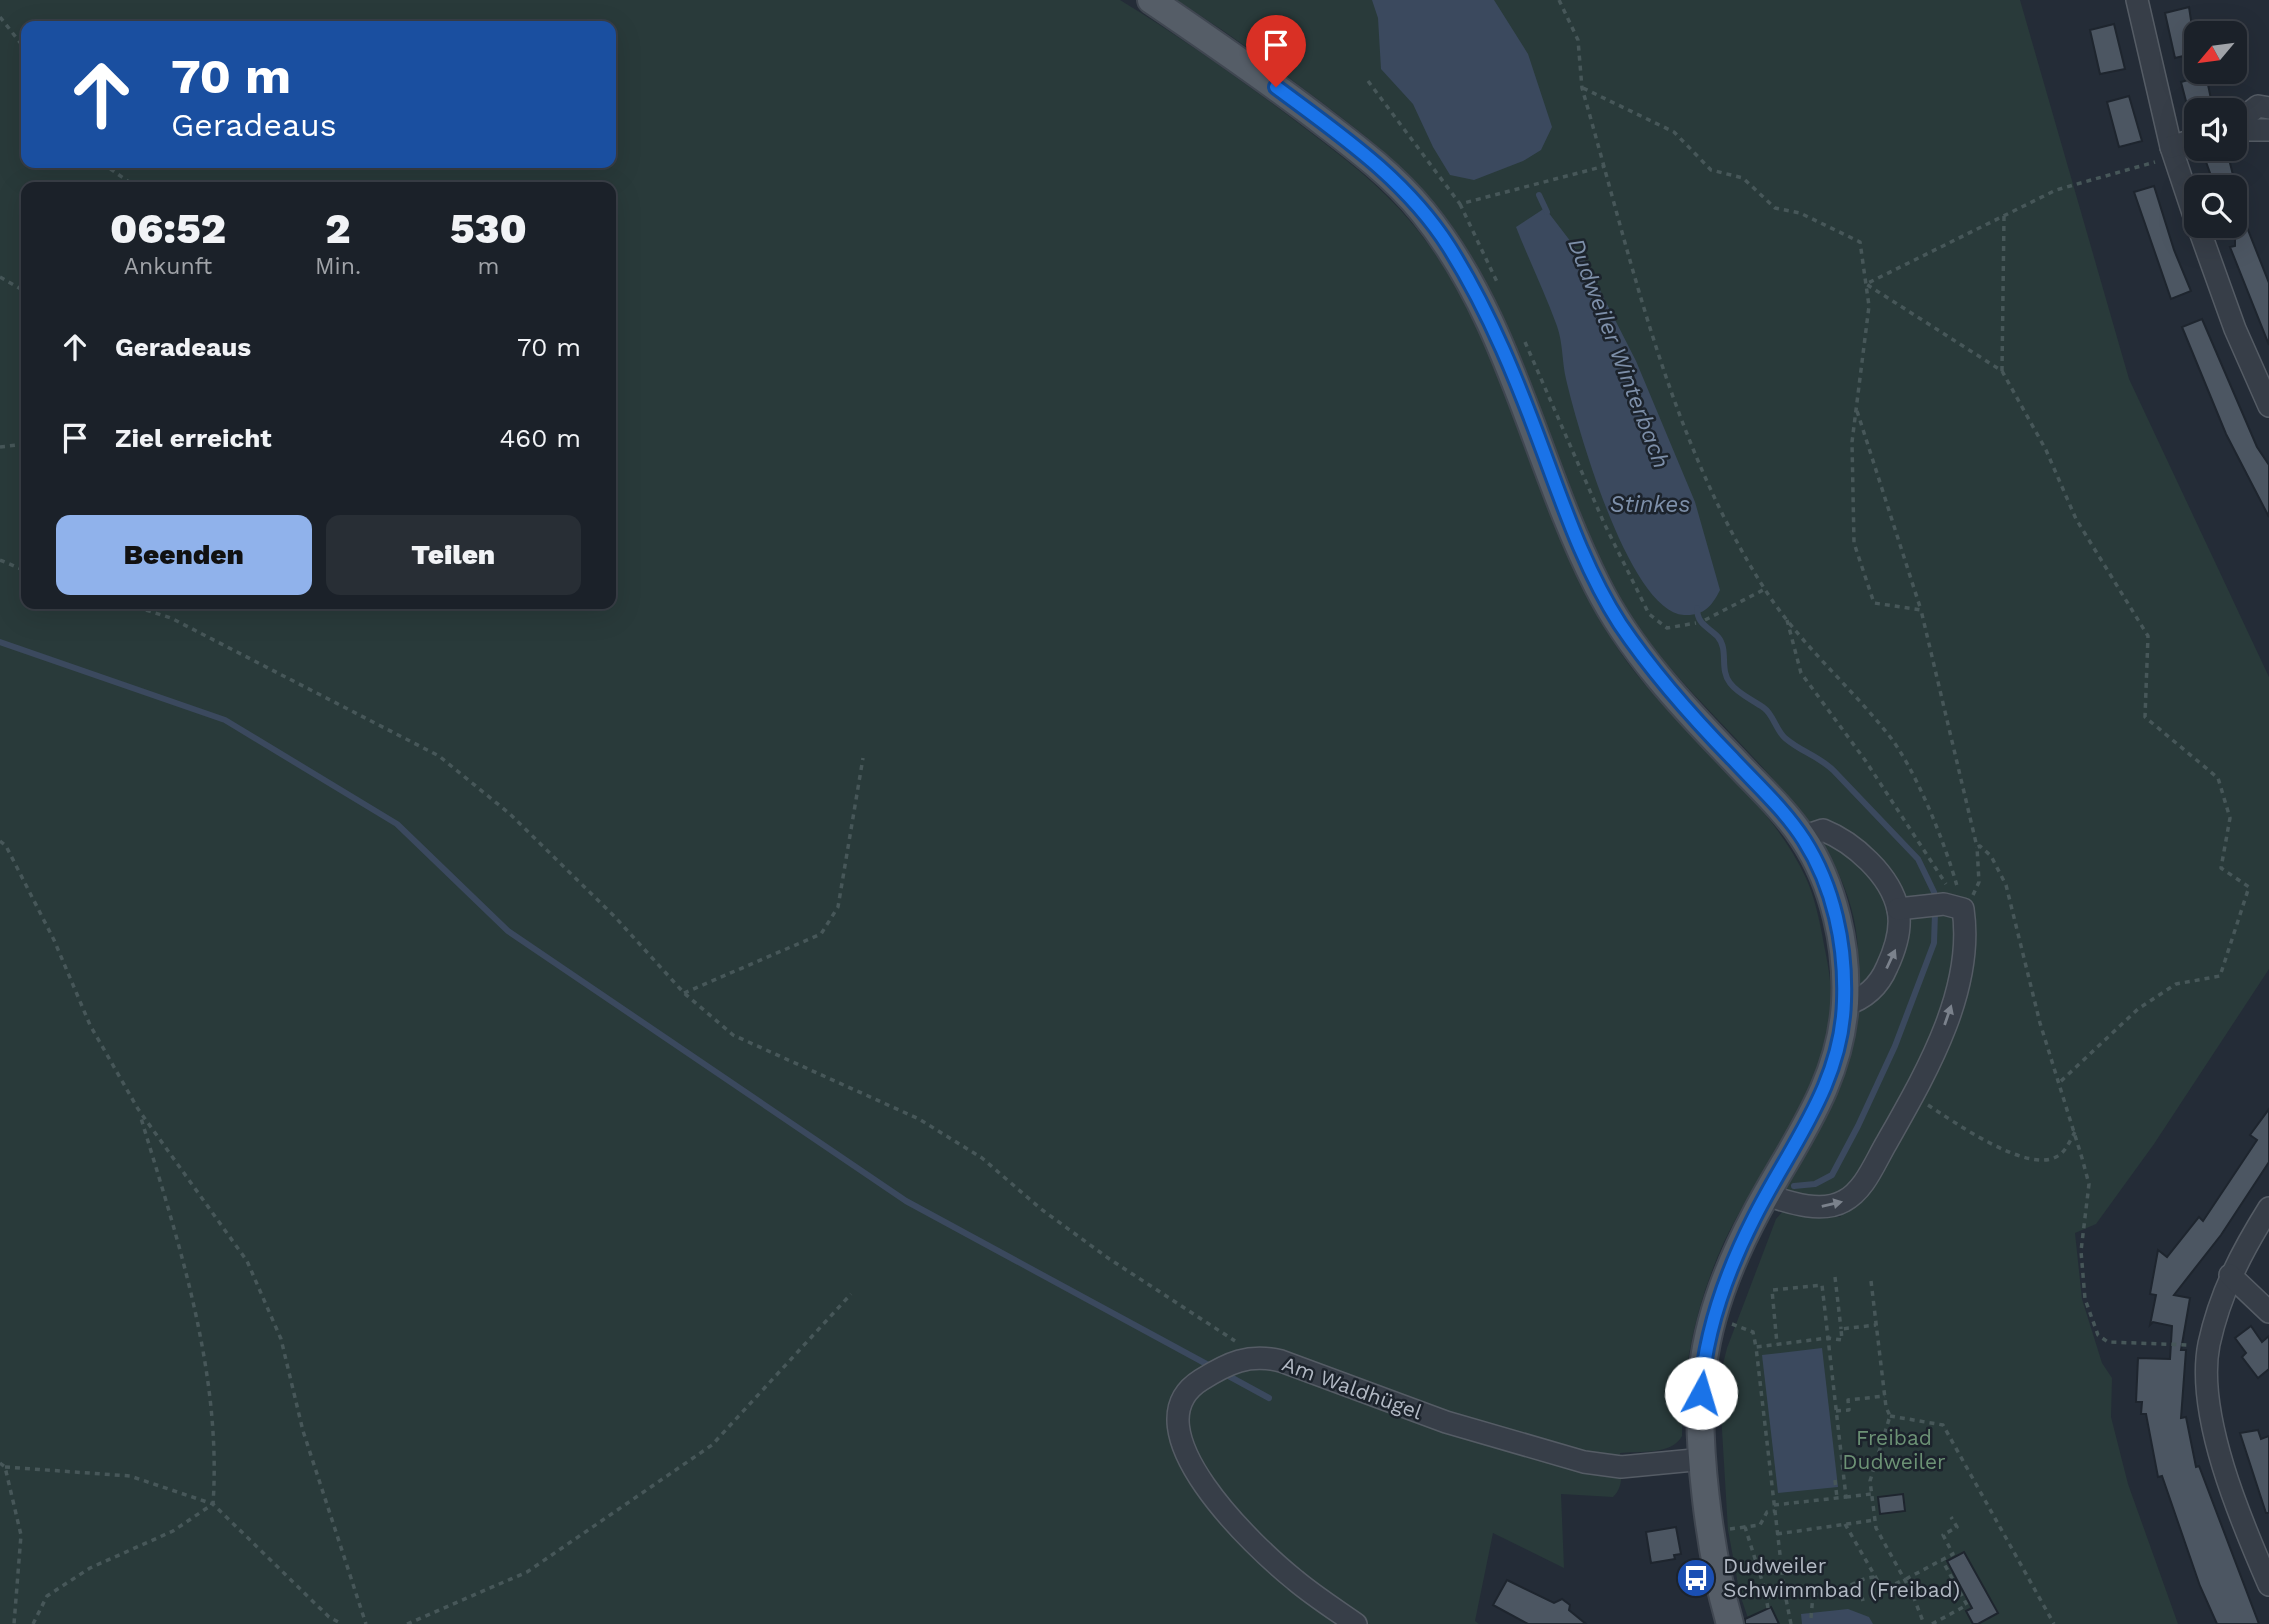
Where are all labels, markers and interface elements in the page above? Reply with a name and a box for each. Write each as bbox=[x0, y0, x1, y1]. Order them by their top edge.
pin bbox=[1246, 15, 1306, 87]
north arrow bbox=[2184, 21, 2247, 84]
map controls bbox=[2184, 21, 2247, 238]
icon: arrive bbox=[1257, 26, 1295, 64]
text: 70 m bbox=[171, 47, 291, 105]
icon: ahead bbox=[56, 49, 147, 140]
button: sound bbox=[2184, 98, 2247, 161]
text: Geradeaus bbox=[171, 106, 337, 144]
button: search bbox=[2184, 175, 2247, 238]
text: 06:52 bbox=[110, 204, 226, 253]
text: 2 bbox=[325, 204, 351, 253]
text: 530 bbox=[450, 204, 527, 253]
water label: Dudweiler Winterbach bbox=[1562, 234, 1675, 472]
text: Ankunft bbox=[124, 253, 212, 280]
text: Min. bbox=[315, 253, 361, 280]
text: m bbox=[478, 253, 499, 280]
icon: ahead bbox=[56, 328, 94, 366]
text: Geradeaus bbox=[115, 332, 251, 362]
text: 70 m bbox=[517, 332, 581, 362]
icon: arrive bbox=[56, 419, 94, 457]
text: Ziel erreicht bbox=[115, 423, 272, 453]
text: 460 m bbox=[499, 423, 581, 453]
water label: Stinkes bbox=[1610, 491, 1691, 518]
button: Beenden bbox=[56, 515, 312, 595]
button: Teilen bbox=[326, 515, 581, 595]
one-way arrow bbox=[1886, 949, 1897, 970]
one-way arrow bbox=[1943, 1004, 1954, 1025]
one-way arrow bbox=[1822, 1198, 1844, 1209]
street label: Am Waldhügel bbox=[1279, 1351, 1426, 1425]
position arrow bbox=[1664, 1356, 1738, 1430]
park label: Freibad Dudweiler bbox=[1842, 1425, 1946, 1474]
place label: Dudweiler Schwimmbad (Freibad) bbox=[1723, 1553, 1960, 1602]
bus stop icon: Dudweiler Schwimmbad (Freibad) bbox=[1675, 1557, 1717, 1599]

